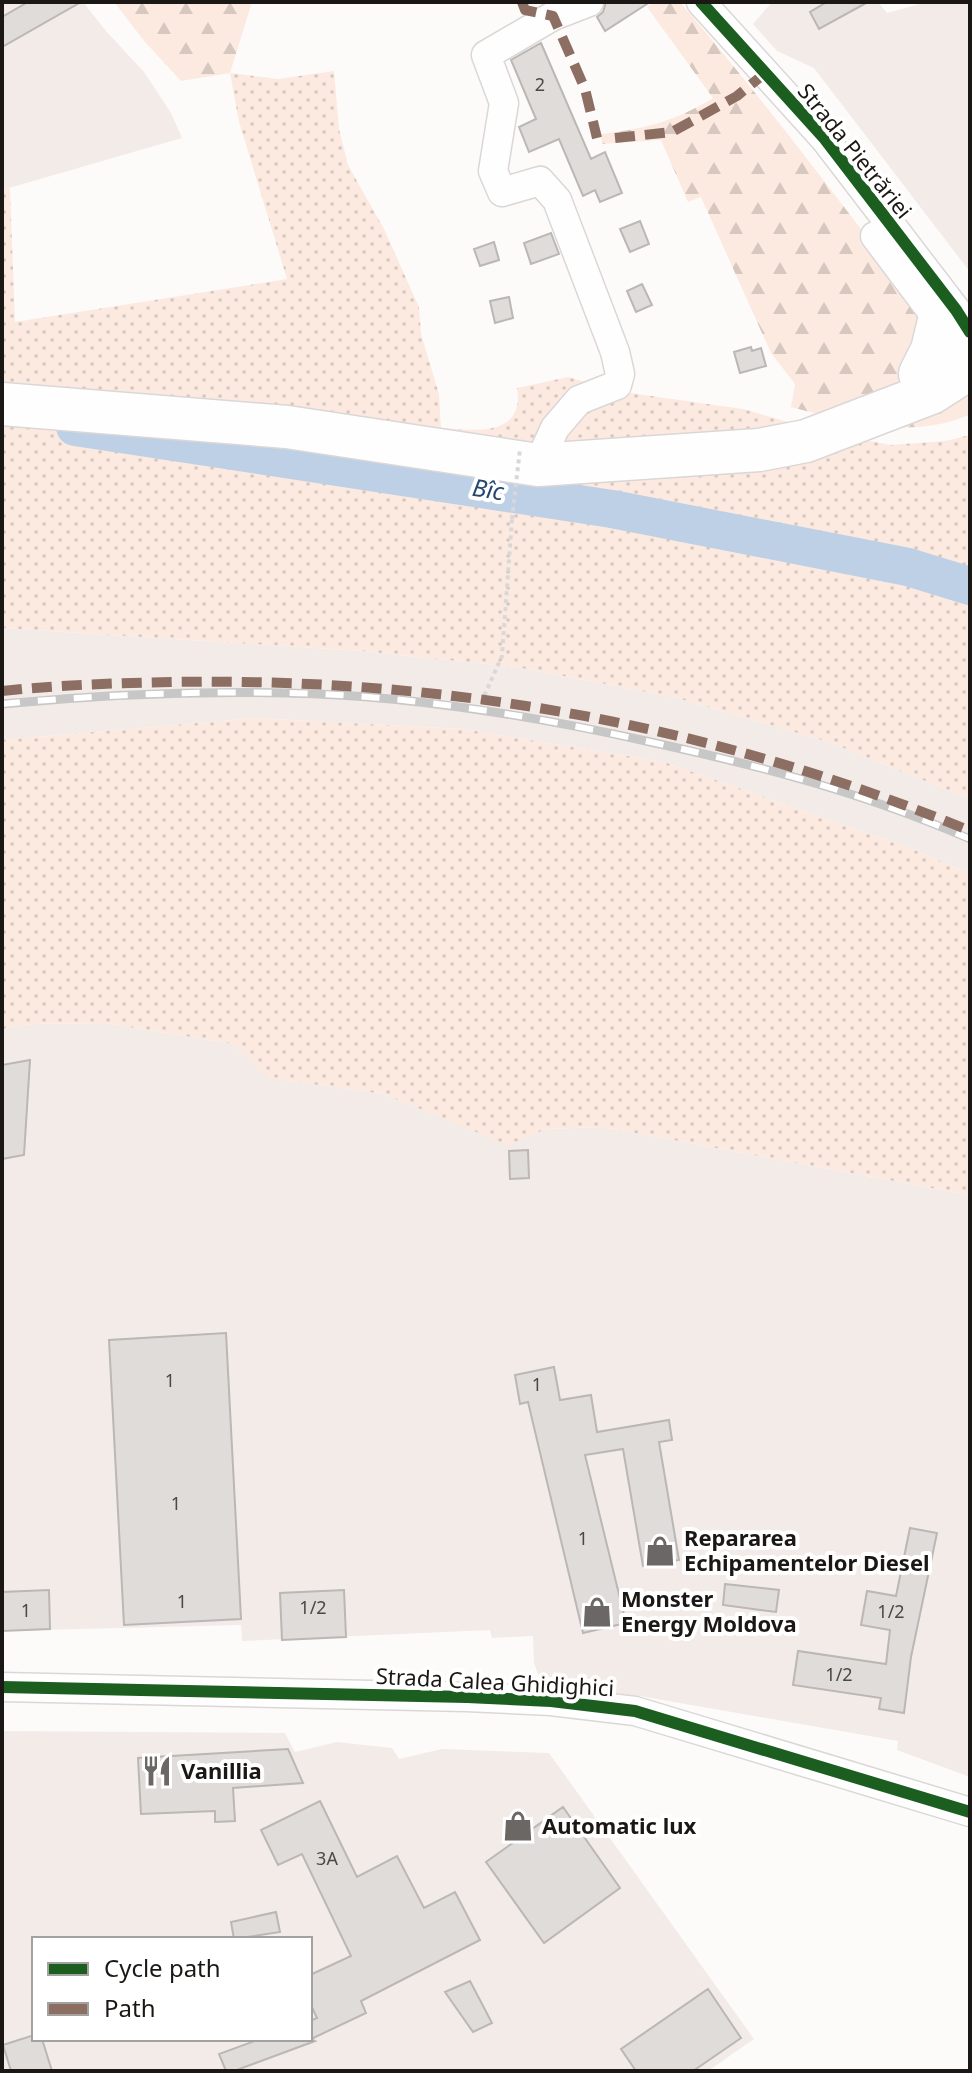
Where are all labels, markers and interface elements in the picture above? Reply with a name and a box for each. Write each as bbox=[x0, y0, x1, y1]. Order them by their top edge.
house number: 2 bbox=[535, 72, 545, 96]
street label: Strada Pietrăriei bbox=[792, 77, 920, 224]
water label: Bîc bbox=[470, 470, 507, 507]
house number: 1 bbox=[165, 1368, 175, 1392]
house number: 1 bbox=[532, 1372, 542, 1396]
house number: 1 bbox=[171, 1491, 181, 1515]
place label: Repararea Echipamentelor Diesel bbox=[684, 1522, 930, 1577]
house number: 1 bbox=[578, 1526, 588, 1550]
shop icon: Repararea Echipamentelor Diesel bbox=[643, 1534, 677, 1568]
place label: Monster Energy Moldova bbox=[621, 1583, 797, 1638]
house number: 1 bbox=[177, 1589, 187, 1613]
house number: 1/2 bbox=[299, 1595, 327, 1619]
shop icon: Monster Energy Moldova bbox=[580, 1595, 614, 1629]
house number: 1 bbox=[21, 1598, 31, 1622]
house number: 1/2 bbox=[877, 1599, 905, 1623]
street label: Strada Calea Ghidighici bbox=[375, 1660, 615, 1702]
house number: 1/2 bbox=[825, 1662, 853, 1686]
restaurant icon: Vanillia bbox=[140, 1754, 174, 1788]
place label: Vanillia bbox=[181, 1755, 262, 1785]
shop icon: Automatic lux bbox=[501, 1809, 535, 1843]
place label: Automatic lux bbox=[542, 1810, 697, 1840]
house number: 3A bbox=[316, 1846, 338, 1870]
legend bbox=[32, 1937, 312, 2041]
text: Cycle path bbox=[104, 1951, 221, 1984]
text: Path bbox=[104, 1991, 155, 2024]

